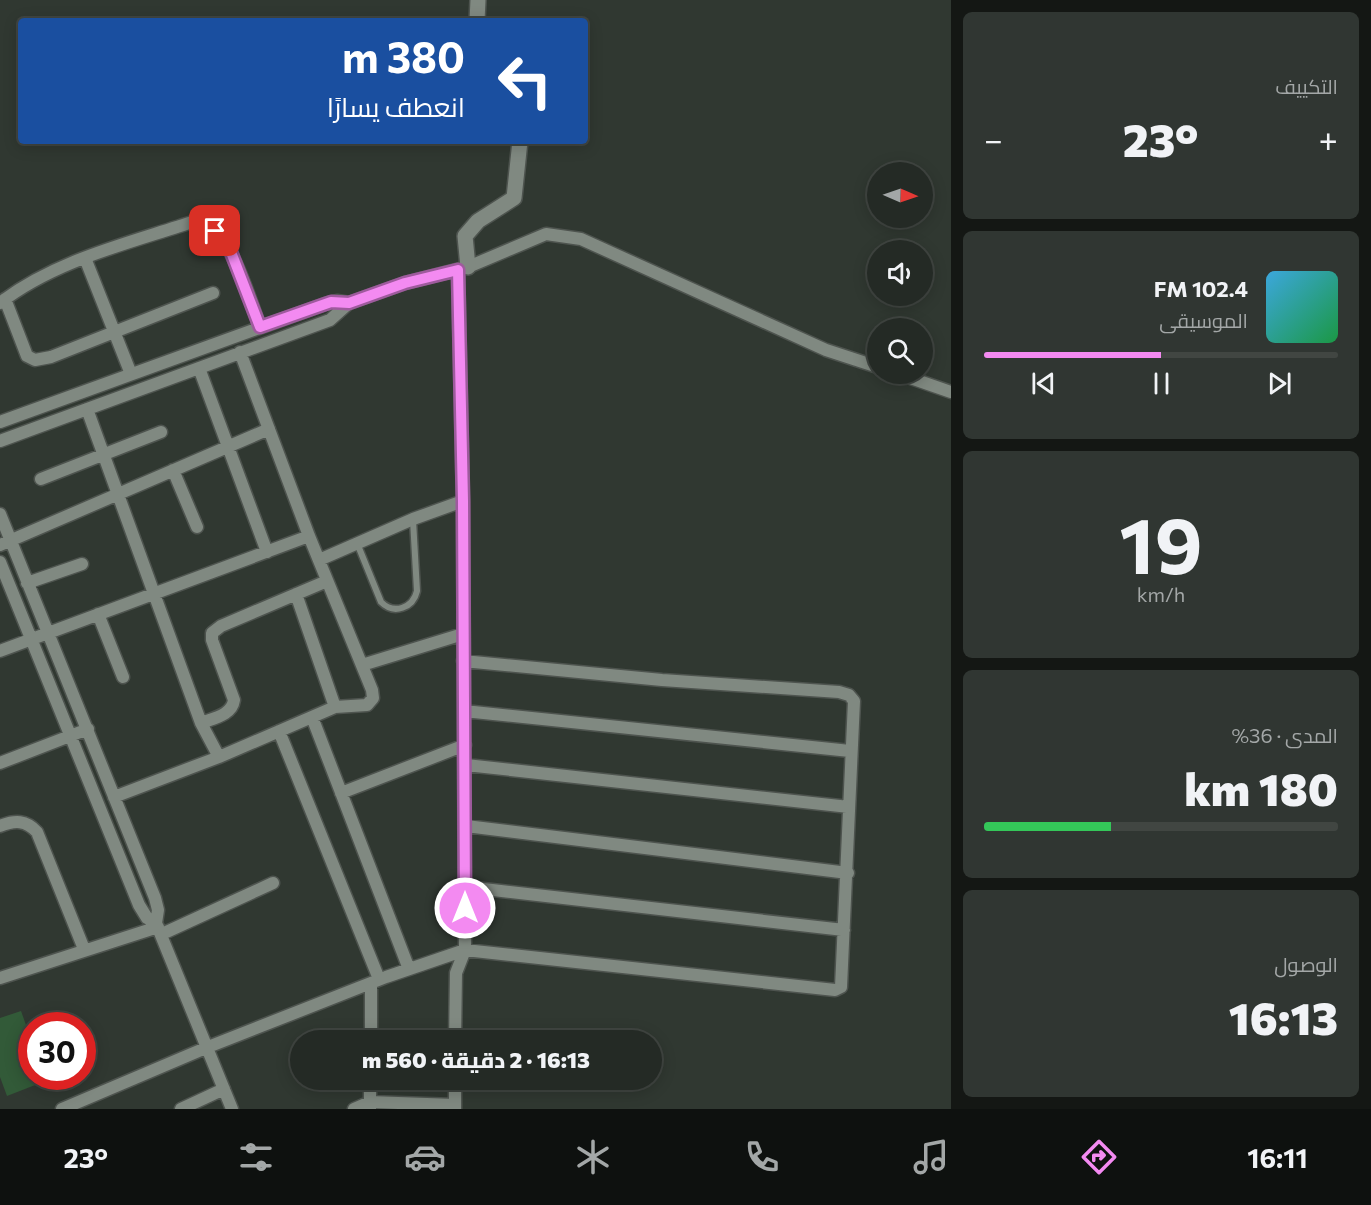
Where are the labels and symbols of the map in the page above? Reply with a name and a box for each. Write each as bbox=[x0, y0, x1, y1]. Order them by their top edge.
north arrow bbox=[867, 162, 933, 228]
pin bbox=[189, 205, 240, 256]
position arrow bbox=[433, 876, 497, 940]
speed limit sign: 30 bbox=[18, 1012, 96, 1090]

